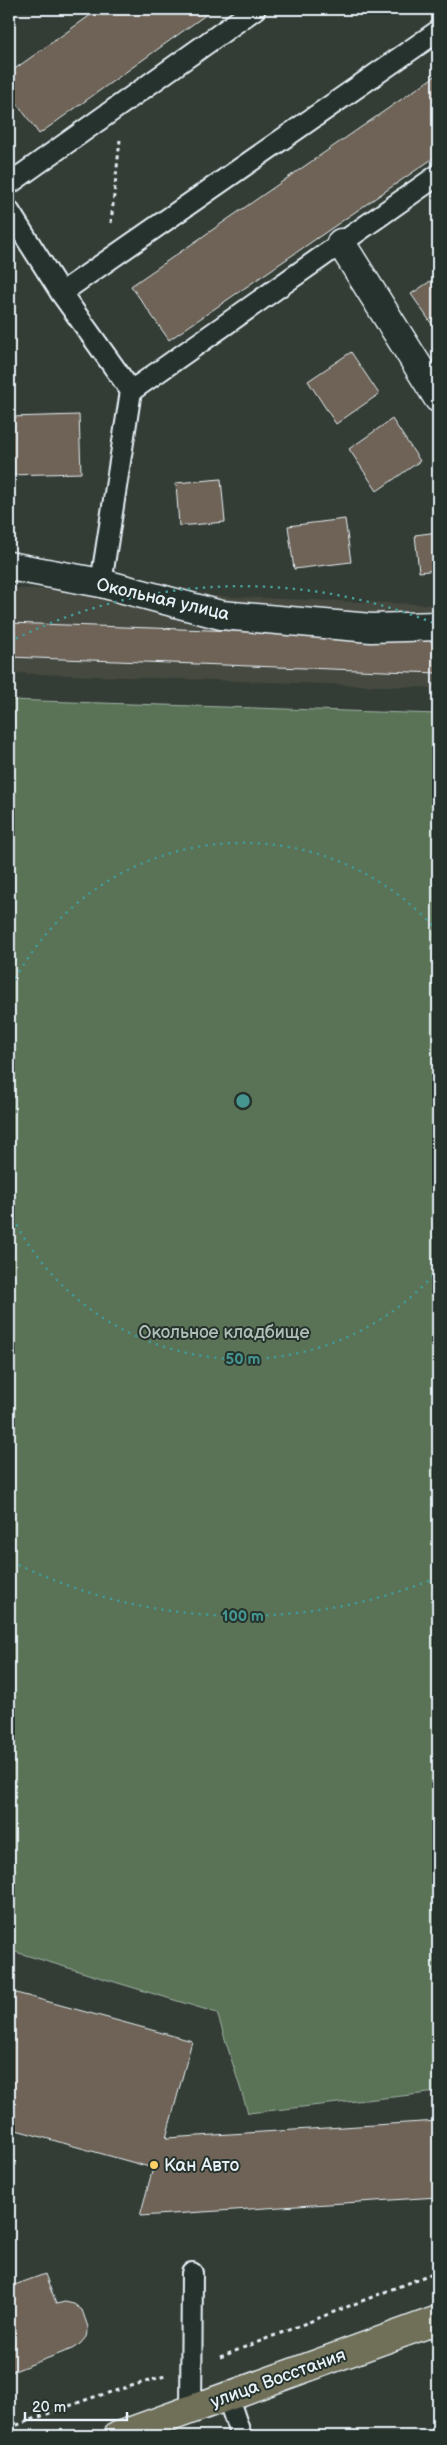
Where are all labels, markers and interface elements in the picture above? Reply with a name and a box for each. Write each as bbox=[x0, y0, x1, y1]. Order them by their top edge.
street label: Окольная улица bbox=[94, 574, 232, 625]
centre of rings bbox=[234, 1092, 252, 1110]
park label: Окольное кладбище bbox=[138, 1322, 310, 1343]
text: 50 m bbox=[226, 1350, 261, 1369]
text: 100 m bbox=[222, 1607, 264, 1626]
place label: Кан Авто bbox=[164, 2155, 239, 2176]
marker: Кан Авто bbox=[148, 2159, 160, 2171]
street label: улица Восстания bbox=[208, 2344, 349, 2413]
scale bar bbox=[25, 2390, 128, 2422]
text: 20 m bbox=[32, 2398, 66, 2417]

